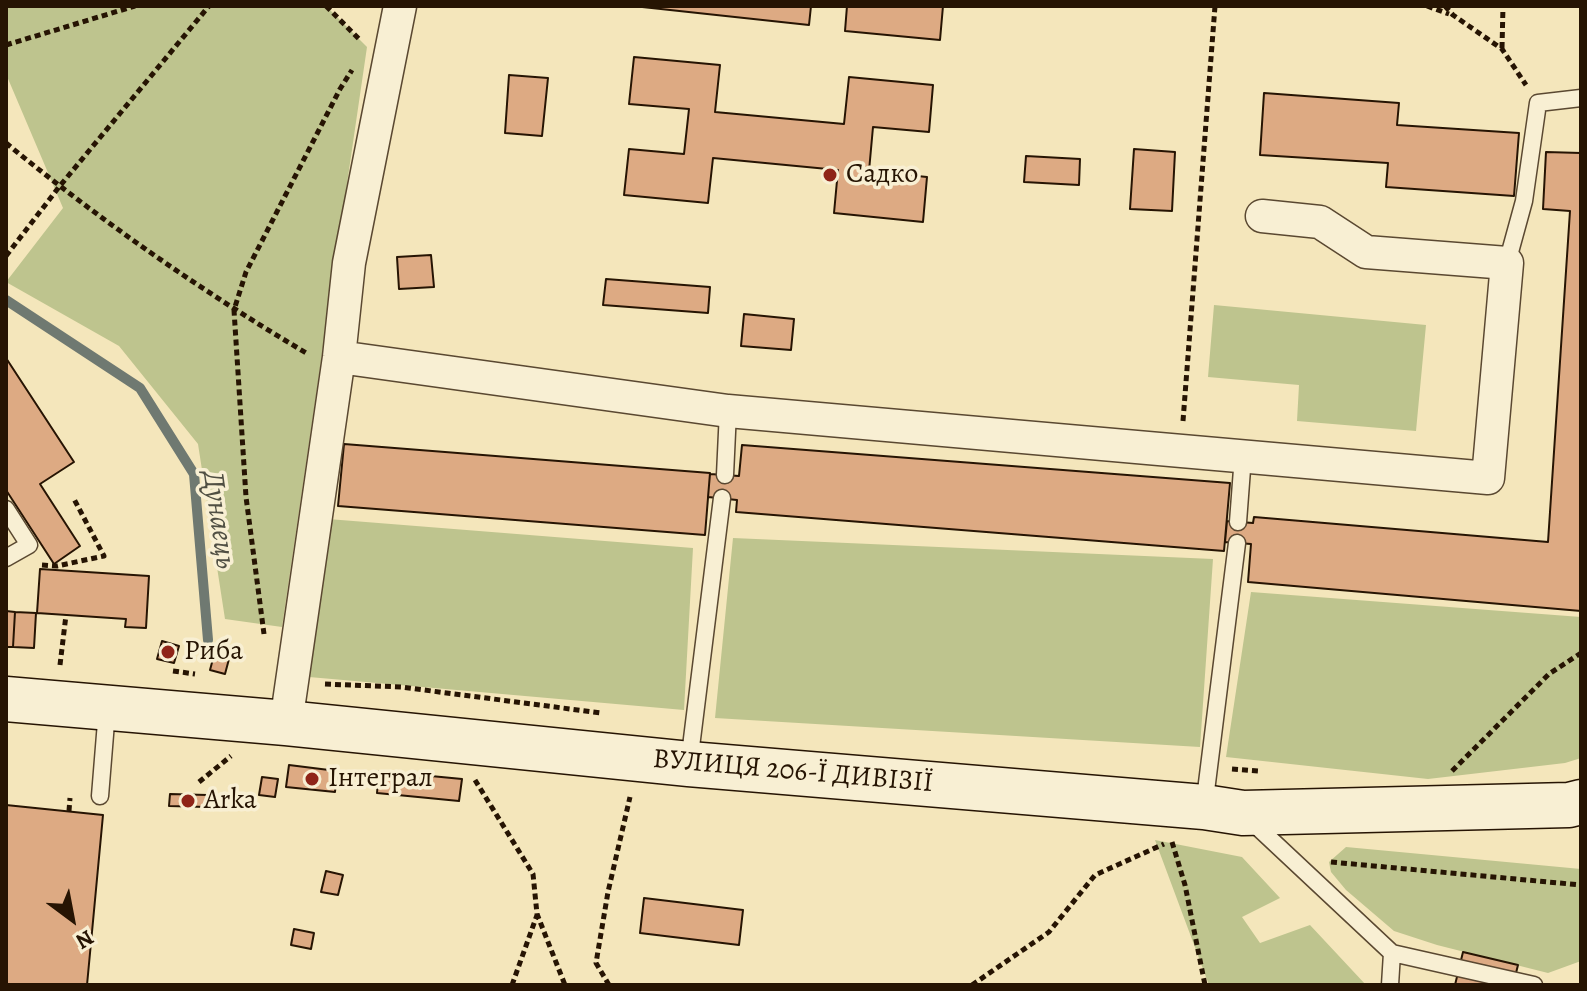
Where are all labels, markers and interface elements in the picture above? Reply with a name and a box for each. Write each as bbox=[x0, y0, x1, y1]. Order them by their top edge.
place label: Садко bbox=[846, 158, 918, 192]
marker: Садко bbox=[821, 166, 839, 184]
water label: Дунаець bbox=[193, 469, 243, 571]
place label: Риба bbox=[184, 635, 243, 669]
marker: Риба bbox=[159, 643, 177, 661]
street label: ВУЛИЦЯ 206-Ї ДИВІЗІЇ bbox=[652, 743, 934, 801]
place label: Інтеграл bbox=[328, 762, 433, 796]
marker: Інтеграл bbox=[303, 770, 321, 788]
place label: Arka bbox=[204, 784, 257, 818]
marker: Arka bbox=[179, 792, 197, 810]
north arrow bbox=[32, 879, 112, 959]
text: N bbox=[70, 922, 99, 956]

